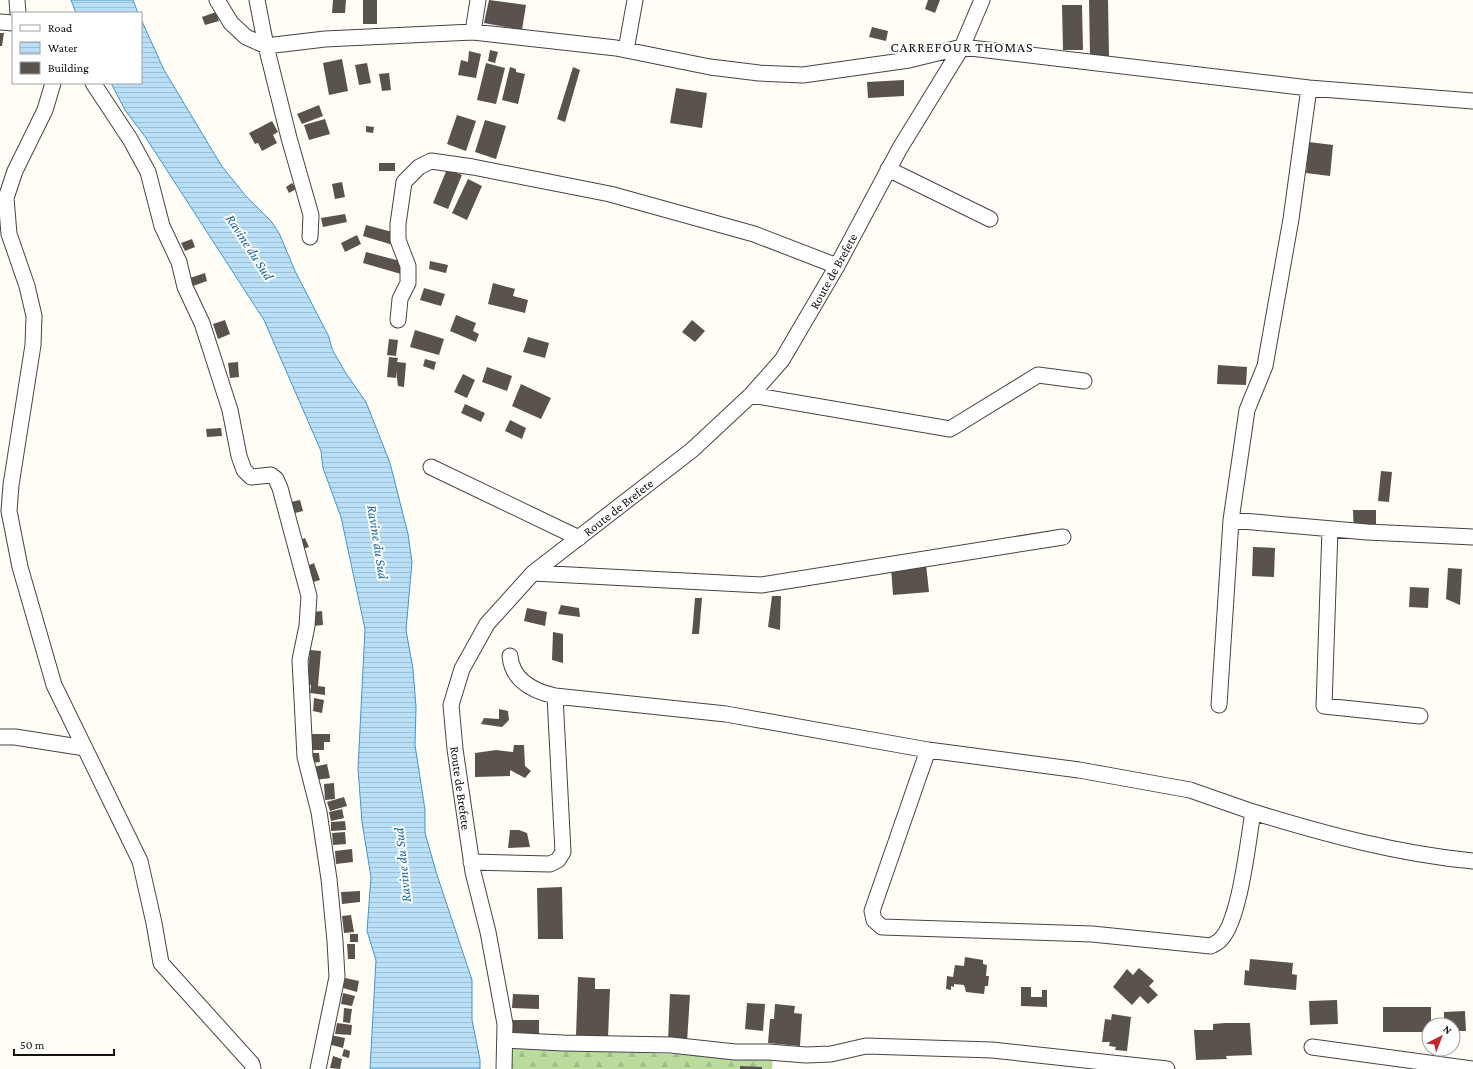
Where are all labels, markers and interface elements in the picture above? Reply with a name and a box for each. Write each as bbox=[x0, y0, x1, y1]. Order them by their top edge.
legend bbox=[12, 12, 142, 84]
text: Road bbox=[48, 21, 73, 35]
district label: CARREFOUR THOMAS bbox=[890, 39, 1034, 55]
text: Water bbox=[48, 41, 78, 55]
text: Building bbox=[48, 61, 89, 75]
water label: Ravine du Sud bbox=[223, 211, 277, 283]
street label: Route de Brefete bbox=[806, 230, 861, 312]
street label: Route de Brefete bbox=[580, 475, 656, 539]
water label: Ravine du Sud bbox=[364, 504, 392, 581]
street label: Route de Brefete bbox=[447, 745, 474, 831]
water label: Ravine du Sud bbox=[390, 826, 414, 903]
north arrow bbox=[1421, 1017, 1461, 1057]
text: N bbox=[1441, 1023, 1455, 1037]
scale bar bbox=[14, 1031, 114, 1057]
text: 50 m bbox=[20, 1038, 45, 1052]

